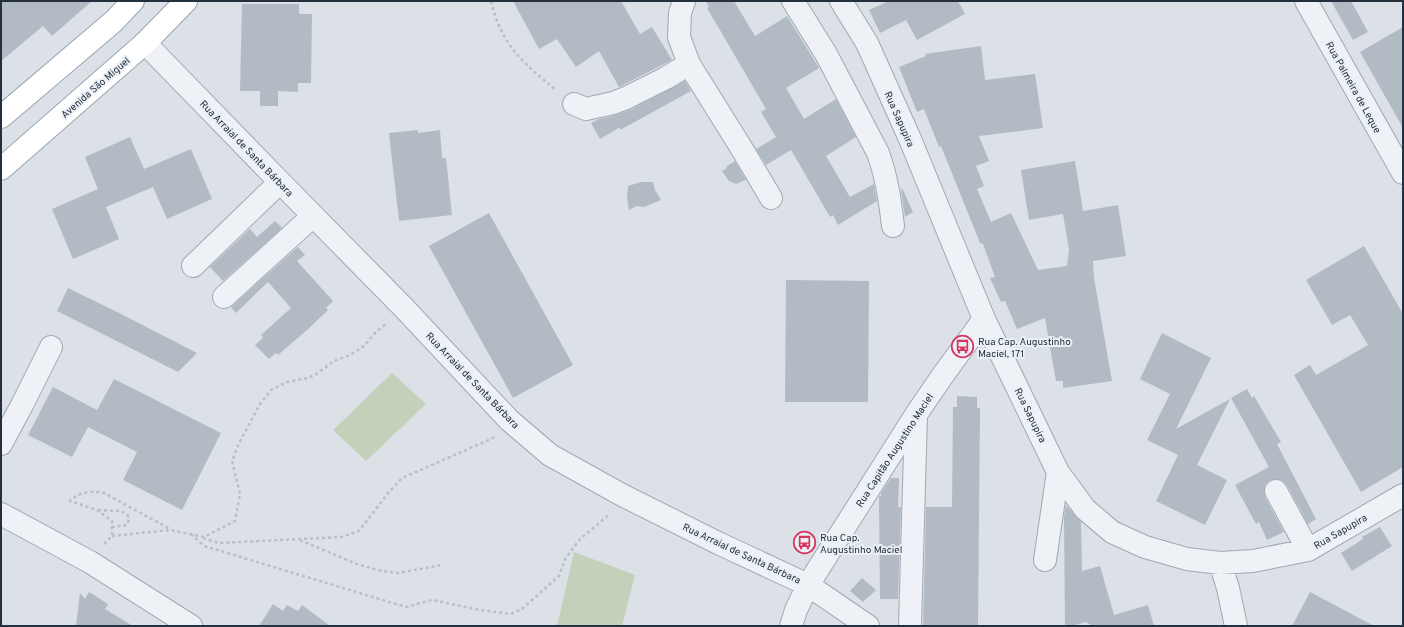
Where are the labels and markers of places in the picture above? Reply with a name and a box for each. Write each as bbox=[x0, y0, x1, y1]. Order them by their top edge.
bus stop icon: Rua Cap. Augustinho Maciel, 171 bbox=[950, 334, 976, 360]
place label: Rua Cap. Augustinho Maciel, 171 bbox=[978, 336, 1071, 361]
bus stop icon: Rua Cap. Augustinho Maciel bbox=[791, 530, 817, 556]
place label: Rua Cap. Augustinho Maciel bbox=[820, 532, 902, 557]

